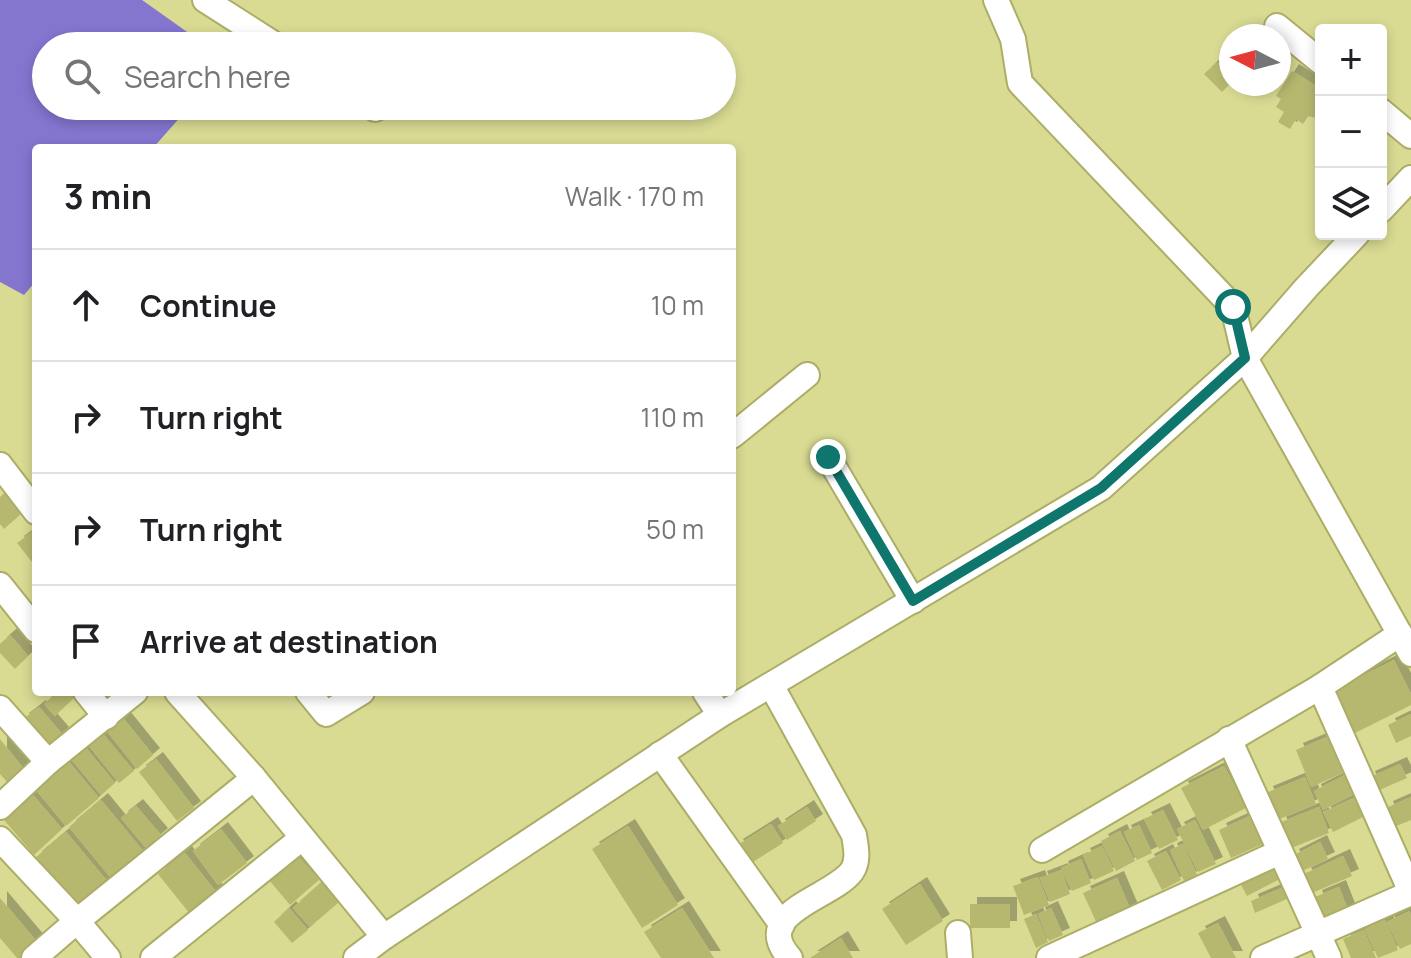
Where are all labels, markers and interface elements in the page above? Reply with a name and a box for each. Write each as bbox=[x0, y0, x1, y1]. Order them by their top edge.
north arrow bbox=[1219, 24, 1291, 96]
map controls bbox=[1315, 24, 1387, 240]
button: + bbox=[1315, 24, 1387, 96]
search box bbox=[32, 32, 736, 120]
icon: search bbox=[60, 54, 104, 98]
text: Search here bbox=[124, 56, 291, 97]
button: − bbox=[1315, 96, 1387, 168]
button: layers bbox=[1315, 168, 1387, 240]
text: 3 min bbox=[64, 173, 152, 219]
text: Walk · 170 m bbox=[565, 178, 704, 214]
icon: ahead bbox=[64, 283, 108, 327]
text: Continue bbox=[140, 285, 276, 326]
text: 10 m bbox=[651, 287, 704, 323]
route start bbox=[1215, 289, 1251, 325]
icon: right bbox=[64, 395, 108, 439]
text: Turn right bbox=[140, 397, 283, 438]
text: 110 m bbox=[641, 399, 704, 435]
route end bbox=[810, 439, 846, 475]
icon: right bbox=[64, 507, 108, 551]
text: Turn right bbox=[140, 509, 283, 550]
text: 50 m bbox=[646, 511, 704, 547]
icon: arrive bbox=[64, 619, 108, 663]
text: Arrive at destination bbox=[140, 621, 438, 662]

